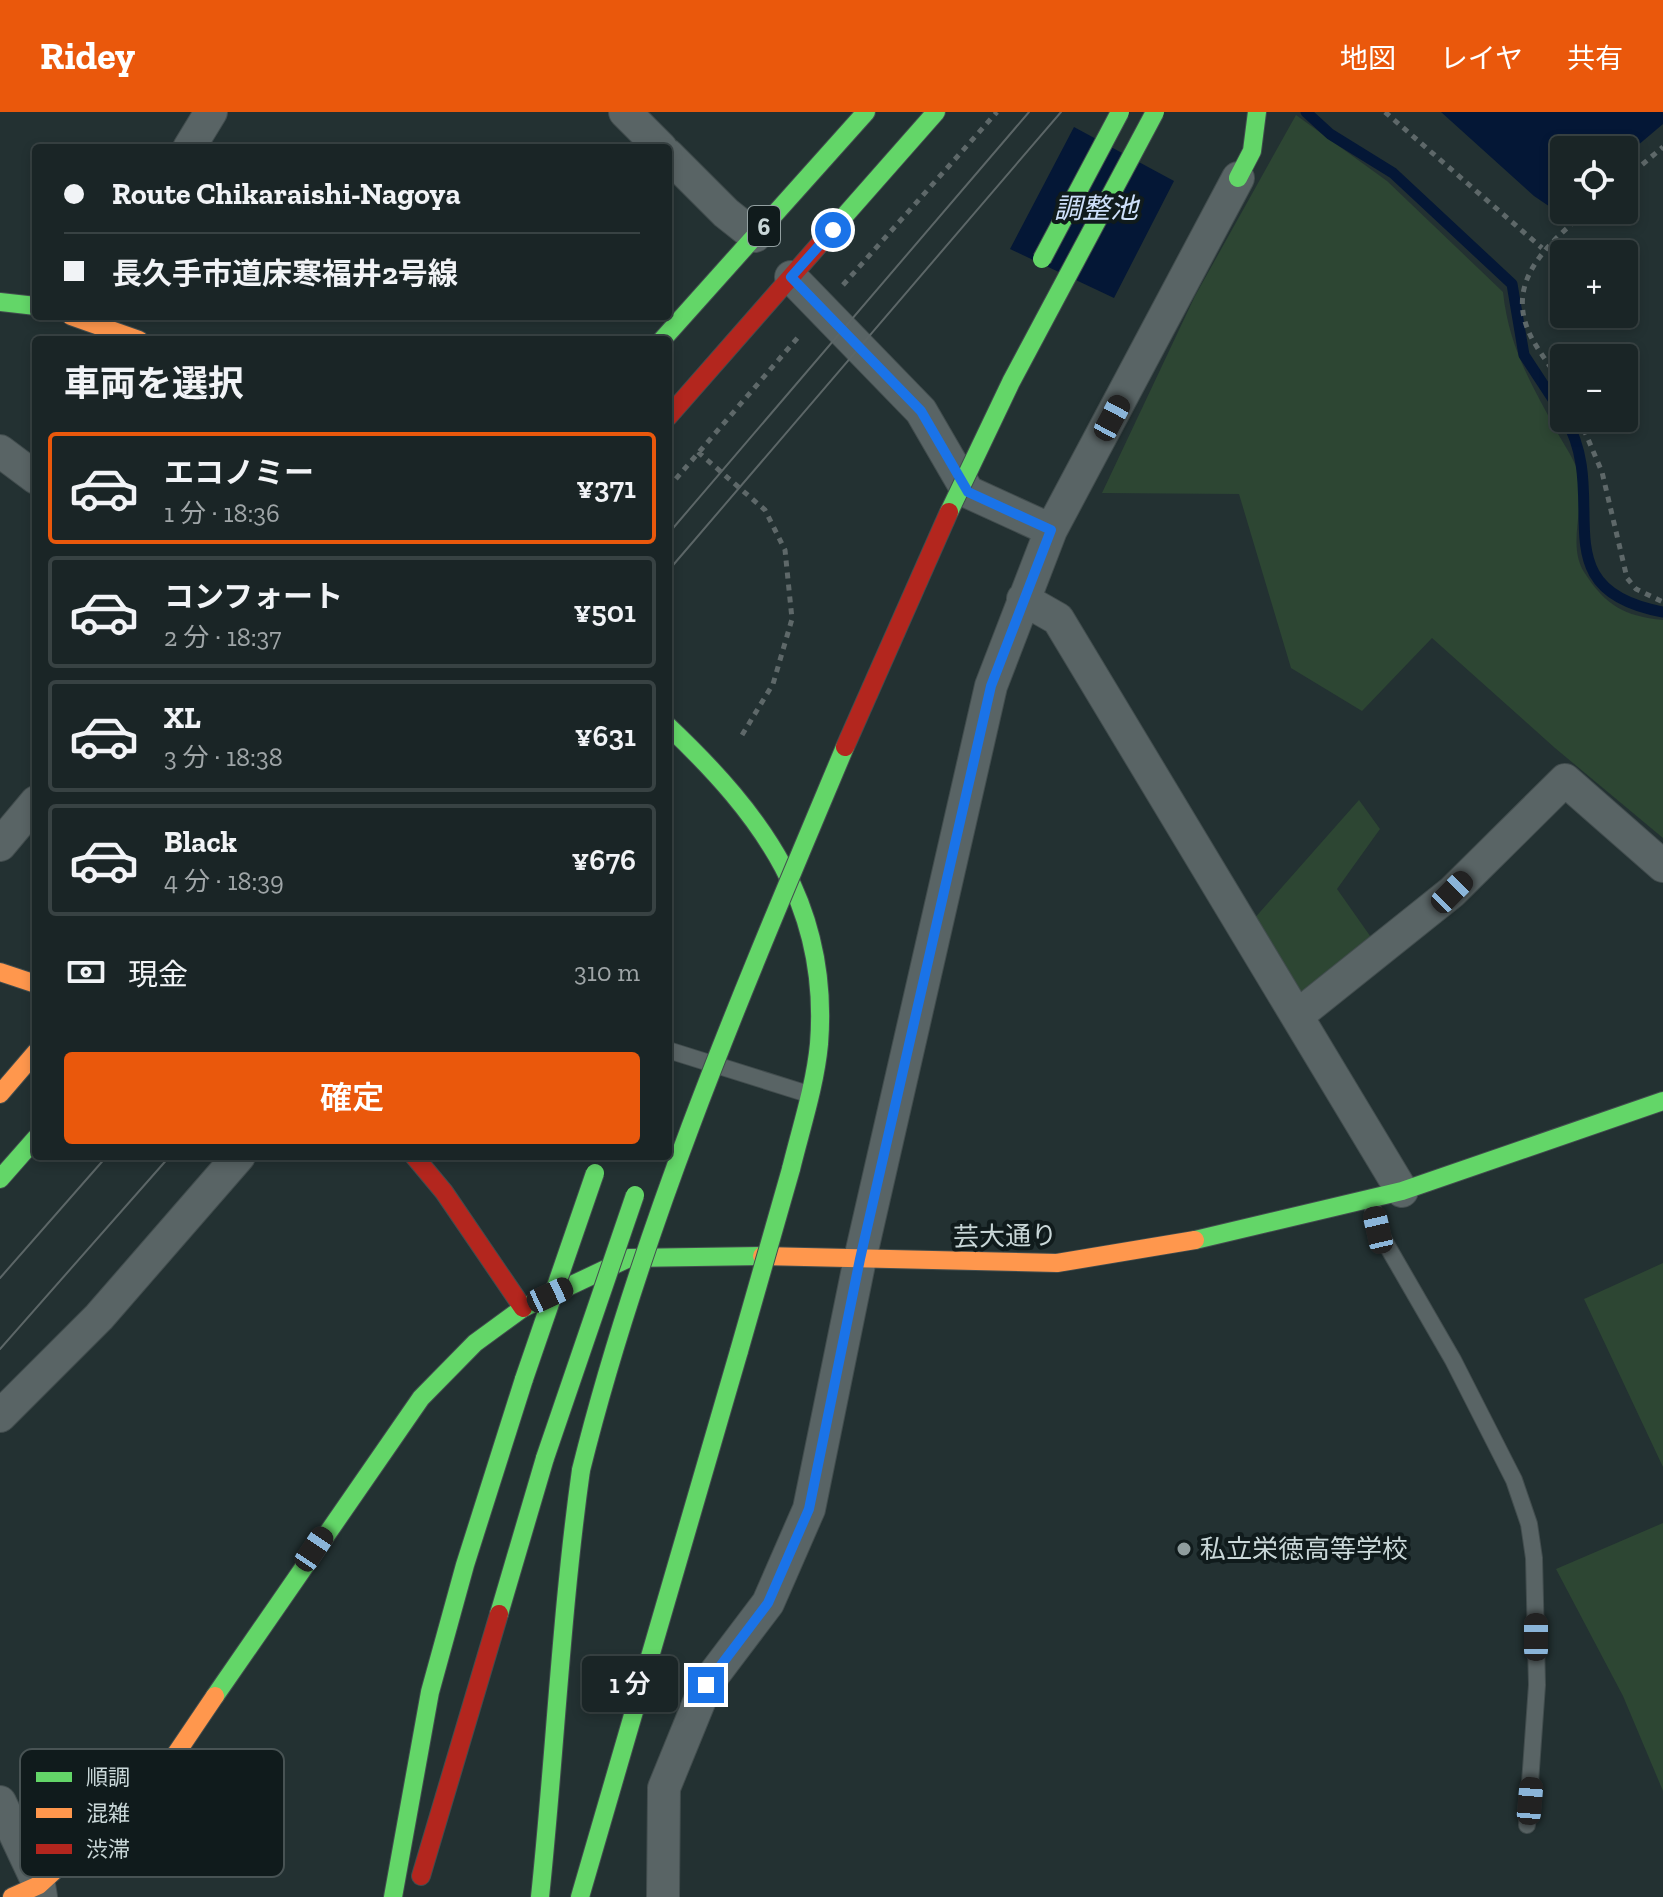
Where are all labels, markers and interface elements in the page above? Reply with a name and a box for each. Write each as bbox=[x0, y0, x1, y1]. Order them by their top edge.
text: Ridey bbox=[40, 33, 135, 79]
text: 地図 bbox=[1340, 42, 1396, 75]
text: レイヤ bbox=[1440, 42, 1523, 75]
text: 共有 bbox=[1567, 42, 1623, 75]
map controls bbox=[1550, 136, 1638, 432]
button: locate bbox=[1550, 136, 1638, 224]
text: Route Chikaraishi-Nagoya bbox=[112, 176, 461, 212]
water label: 調整池 bbox=[1054, 192, 1141, 225]
road number: 6 bbox=[748, 206, 780, 246]
route start bbox=[815, 212, 851, 248]
button: + bbox=[1550, 240, 1638, 328]
text: 長久手市道床寒福井2号線 bbox=[112, 256, 458, 292]
button: − bbox=[1550, 344, 1638, 432]
text: 車両を選択 bbox=[64, 362, 244, 405]
car bbox=[1090, 391, 1134, 445]
icon: car bbox=[68, 452, 140, 524]
text: エコノミー bbox=[164, 455, 314, 491]
text: ¥371 bbox=[576, 470, 636, 506]
text: 1 分 · 18:36 bbox=[164, 497, 280, 529]
icon: car bbox=[68, 576, 140, 648]
text: コンフォート bbox=[164, 579, 343, 615]
text: ¥501 bbox=[574, 594, 636, 630]
text: 2 分 · 18:37 bbox=[164, 621, 282, 653]
icon: car bbox=[68, 700, 140, 772]
text: XL bbox=[164, 700, 201, 736]
text: ¥631 bbox=[575, 718, 636, 754]
text: 3 分 · 18:38 bbox=[164, 741, 283, 773]
icon: car bbox=[68, 824, 140, 896]
text: Black bbox=[164, 824, 237, 860]
text: ¥676 bbox=[572, 842, 636, 878]
text: 4 分 · 18:39 bbox=[164, 865, 284, 897]
car bbox=[1427, 867, 1477, 917]
icon: cash bbox=[64, 950, 108, 994]
text: 310 m bbox=[574, 956, 640, 988]
text: 現金 bbox=[128, 957, 188, 993]
button: 確定 bbox=[64, 1052, 640, 1144]
car bbox=[1361, 1204, 1395, 1256]
street label: 芸大通り bbox=[953, 1219, 1057, 1253]
car bbox=[523, 1274, 577, 1316]
car bbox=[291, 1522, 337, 1576]
place label: 私立栄徳高等学校 bbox=[1200, 1533, 1408, 1565]
marker: 私立栄徳高等学校 bbox=[1175, 1540, 1193, 1558]
car bbox=[1524, 1613, 1548, 1661]
callout: 1 分 bbox=[582, 1657, 678, 1713]
route end bbox=[688, 1667, 724, 1703]
text: 1 分 bbox=[609, 1668, 651, 1700]
legend bbox=[20, 1749, 284, 1877]
text: 順調 bbox=[86, 1764, 130, 1791]
car bbox=[1516, 1776, 1544, 1826]
text: 混雑 bbox=[86, 1800, 130, 1827]
text: 渋滞 bbox=[86, 1836, 130, 1863]

